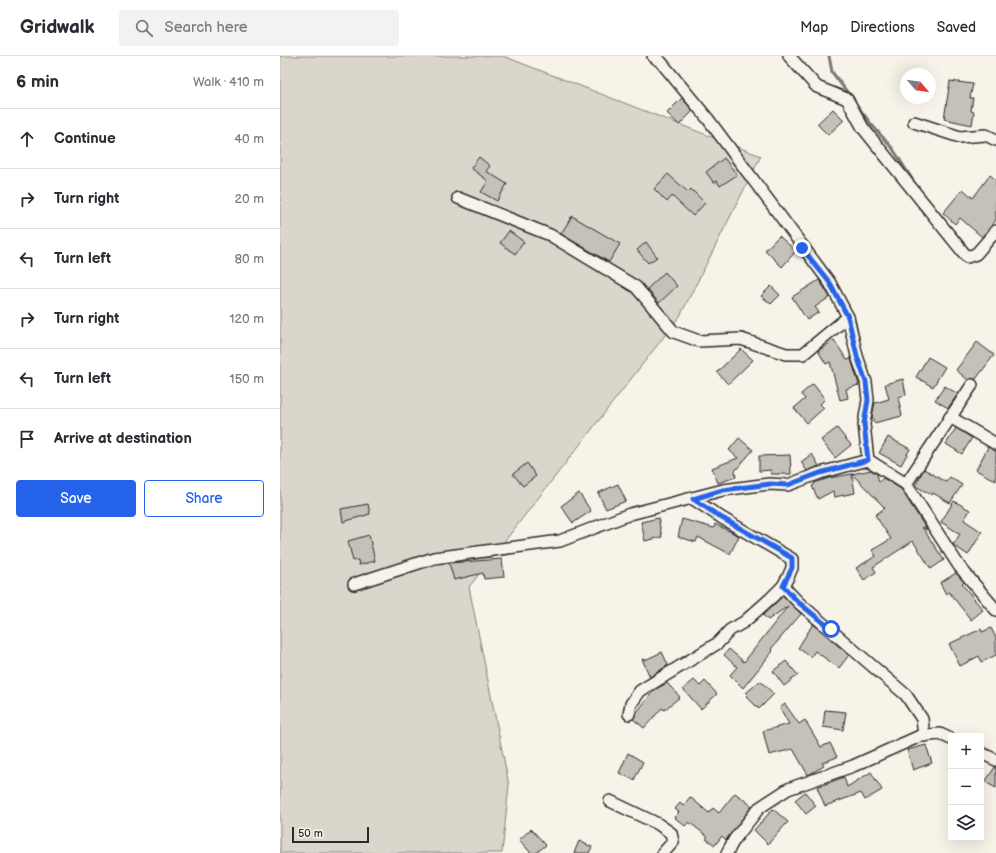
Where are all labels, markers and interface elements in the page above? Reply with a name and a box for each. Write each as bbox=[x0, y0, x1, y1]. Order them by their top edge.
search box bbox=[119, 10, 399, 46]
text: Gridwalk bbox=[20, 16, 95, 39]
icon: search bbox=[133, 17, 155, 39]
text: Search here bbox=[165, 18, 248, 37]
text: Map bbox=[800, 19, 828, 36]
text: Directions bbox=[850, 19, 915, 36]
text: Saved bbox=[937, 19, 976, 36]
north arrow bbox=[900, 68, 936, 104]
text: 6 min bbox=[16, 72, 59, 92]
text: Walk · 410 m bbox=[193, 74, 264, 90]
icon: ahead bbox=[16, 128, 38, 150]
text: Continue bbox=[54, 129, 116, 148]
text: 40 m bbox=[234, 131, 264, 147]
icon: right bbox=[16, 188, 38, 210]
text: Turn right bbox=[54, 189, 119, 208]
text: 20 m bbox=[234, 191, 264, 207]
route end bbox=[793, 239, 811, 257]
icon: left bbox=[16, 248, 38, 270]
text: Turn left bbox=[54, 249, 111, 268]
text: 80 m bbox=[235, 251, 264, 267]
icon: right bbox=[16, 308, 38, 330]
text: Turn right bbox=[54, 309, 119, 328]
text: 120 m bbox=[229, 311, 264, 327]
icon: left bbox=[16, 368, 38, 390]
text: Turn left bbox=[54, 369, 111, 388]
text: 150 m bbox=[230, 371, 264, 387]
icon: arrive bbox=[16, 428, 38, 450]
text: Arrive at destination bbox=[54, 429, 192, 448]
button: Save bbox=[16, 480, 136, 517]
button: Share bbox=[144, 480, 264, 517]
route start bbox=[822, 620, 840, 638]
map controls bbox=[948, 733, 984, 841]
button: + bbox=[948, 733, 984, 769]
button: − bbox=[948, 769, 984, 805]
button: layers bbox=[948, 805, 984, 841]
scale bar bbox=[292, 825, 369, 844]
text: 50 m bbox=[298, 827, 323, 840]

